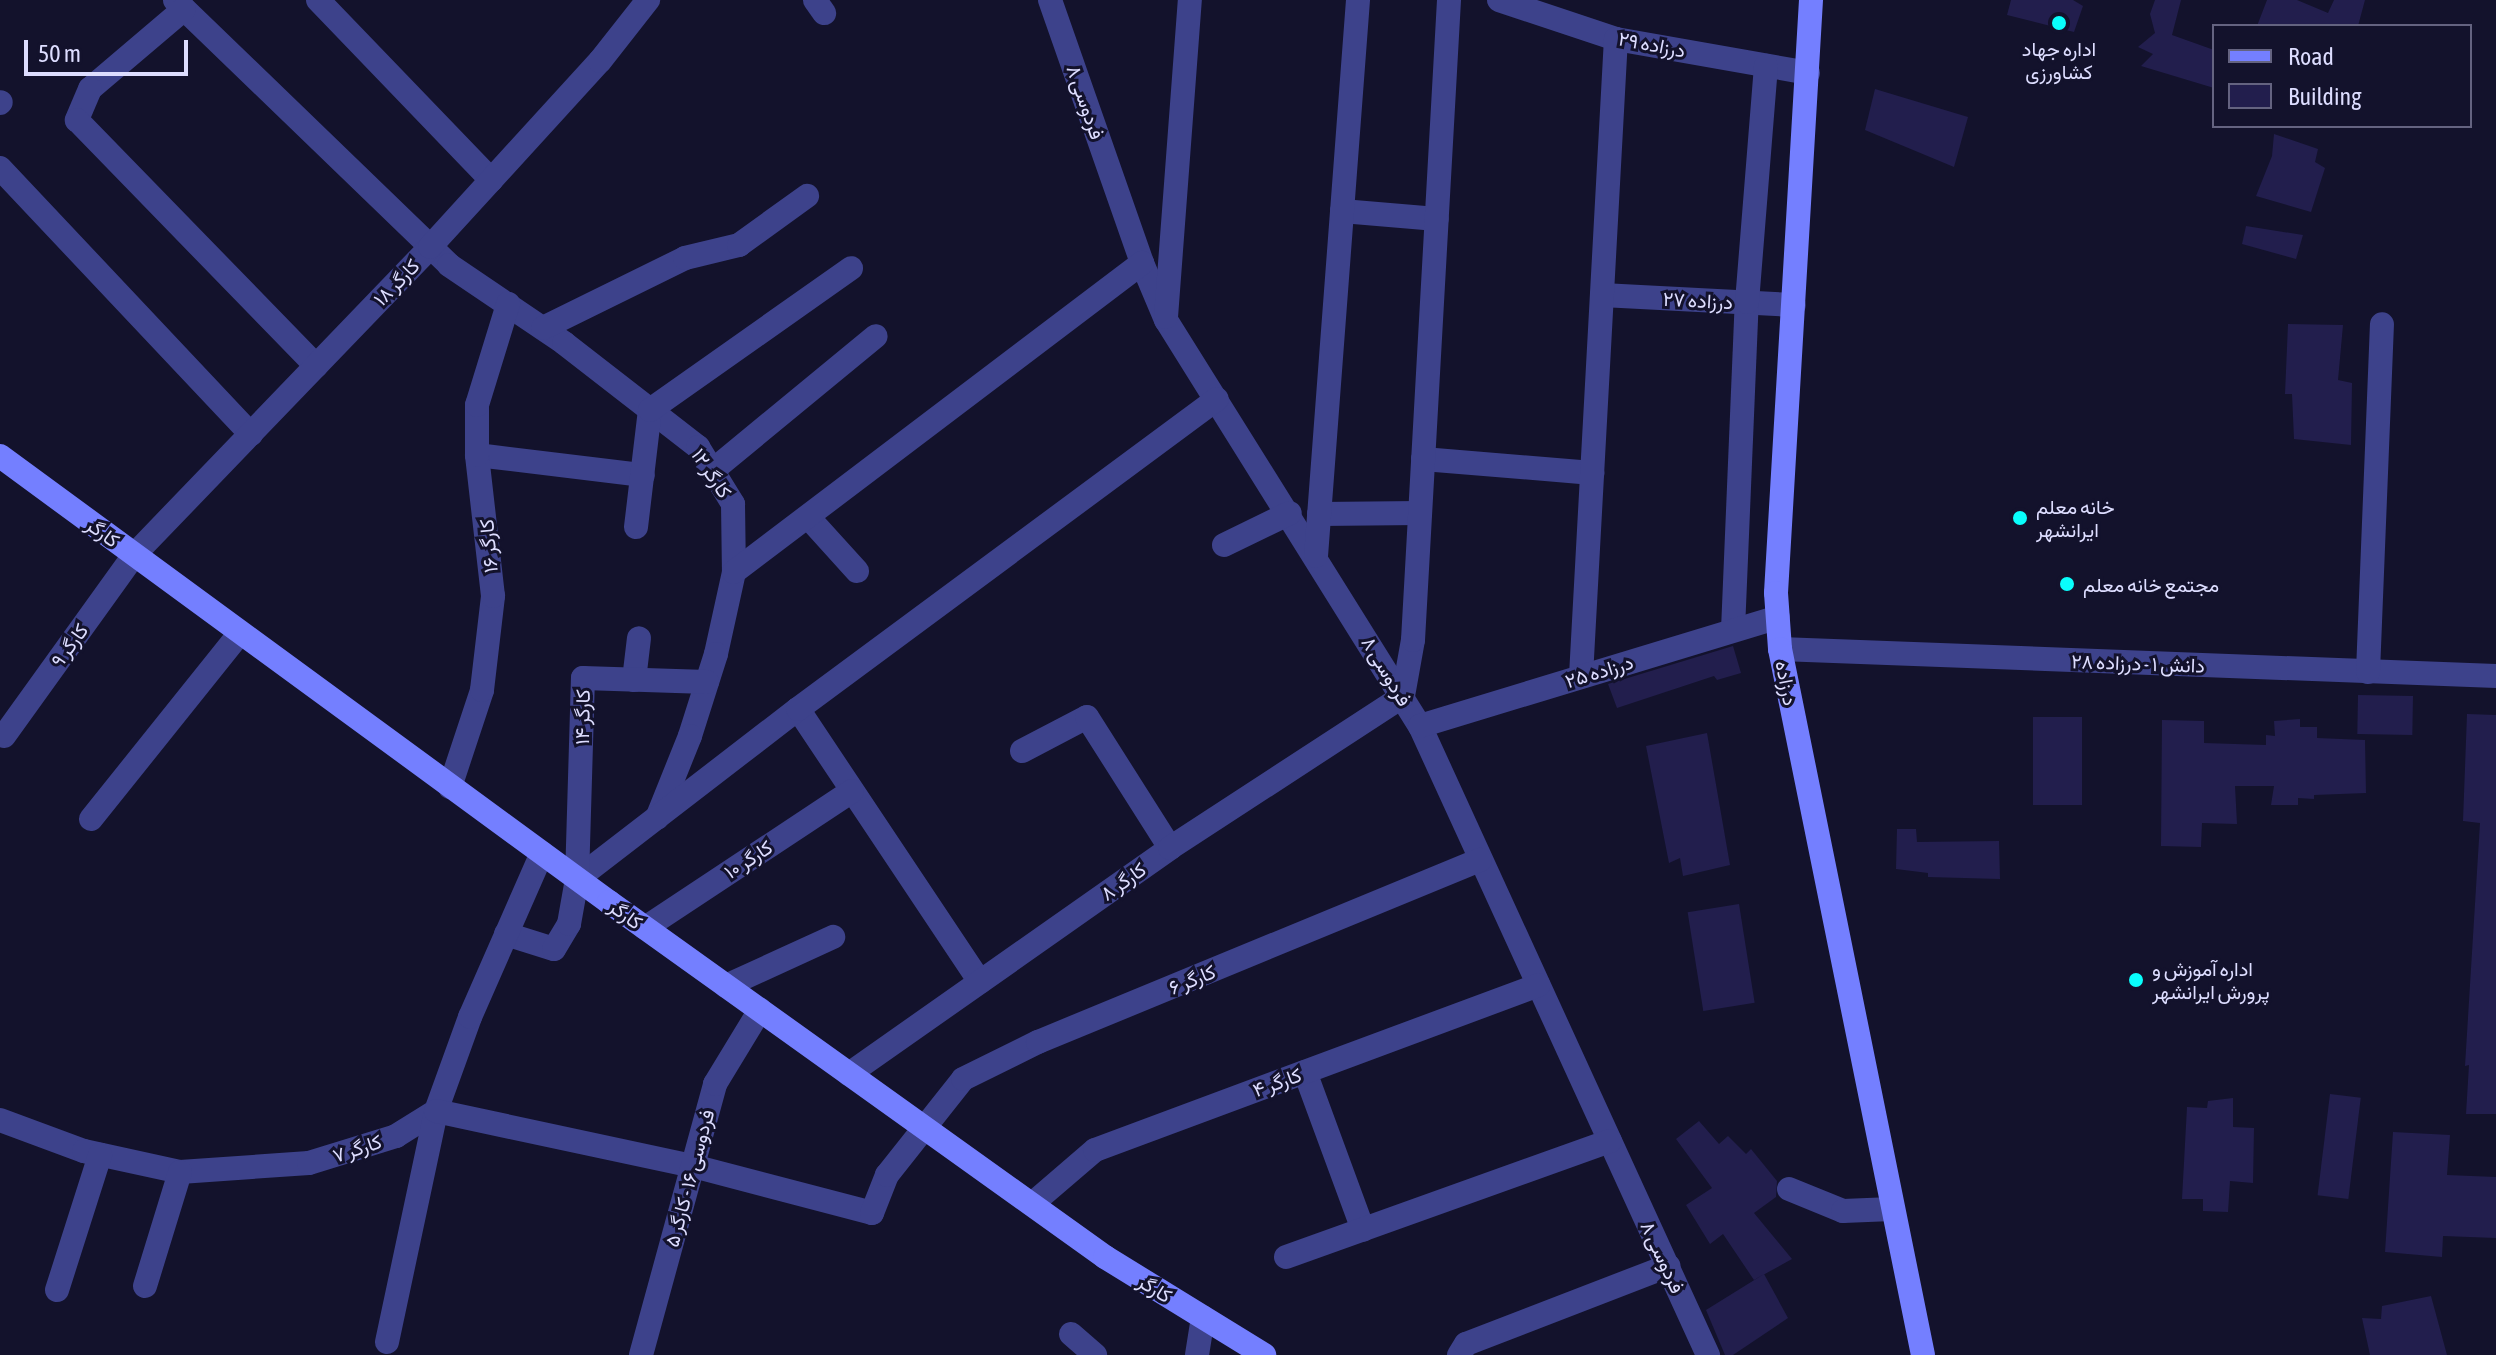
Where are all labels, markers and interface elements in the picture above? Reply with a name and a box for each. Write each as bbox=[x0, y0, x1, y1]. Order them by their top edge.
marker: اداره جهاد کشاورزی bbox=[2050, 14, 2068, 32]
scale bar bbox=[28, 24, 192, 74]
legend bbox=[2212, 24, 2472, 128]
street label: درزاده ۲۹ bbox=[1616, 26, 1688, 62]
place label: اداره جهاد کشاورزی bbox=[2022, 36, 2096, 83]
text: 50 m bbox=[38, 40, 81, 67]
text: Road bbox=[2288, 43, 2334, 70]
street label: فردوسی ۸ bbox=[1062, 62, 1110, 142]
text: Building bbox=[2288, 83, 2361, 110]
street label: کارگر ۱۸ bbox=[368, 254, 424, 310]
street label: درزاده ۲۷ bbox=[1662, 286, 1734, 314]
street label: کارگر ۱۲ bbox=[687, 444, 737, 502]
place label: خانه معلم ایرانشهر bbox=[2036, 494, 2115, 541]
marker: خانه معلم ایرانشهر bbox=[2011, 509, 2029, 527]
street label: کارگر bbox=[82, 512, 124, 552]
street label: کارگر ۱۶ bbox=[474, 518, 502, 574]
place label: مجتمع خانه معلم bbox=[2083, 572, 2219, 596]
marker: مجتمع خانه معلم bbox=[2058, 575, 2076, 593]
street label: کارگر ۹ bbox=[45, 618, 93, 672]
street label: فردوسی ۸ bbox=[1357, 632, 1417, 710]
street label: درزاده ۲۵ bbox=[1562, 649, 1636, 693]
street label: دانش ۱ - درزاده ۲۸ bbox=[2071, 649, 2205, 677]
street label: درزاده bbox=[1771, 659, 1803, 707]
street label: کارگر ۱۴ bbox=[570, 689, 594, 745]
street label: کارگر ۱۰ bbox=[719, 835, 777, 883]
street label: کارگر ۸ bbox=[1096, 857, 1150, 905]
street label: کارگر bbox=[605, 894, 647, 934]
place label: اداره آموزش و پرورش ایرانشهر bbox=[2152, 956, 2270, 1003]
street label: کارگر ۶ bbox=[1165, 959, 1219, 999]
marker: اداره آموزش و پرورش ایرانشهر bbox=[2127, 971, 2145, 989]
street label: کارگر ۴ bbox=[1249, 1062, 1305, 1102]
street label: فردوسی ۱۶ - کارگر ۵ bbox=[659, 1107, 719, 1249]
street label: کارگر ۷ bbox=[329, 1129, 385, 1167]
street label: فردوسی ۸ bbox=[1636, 1217, 1690, 1297]
street label: کارگر bbox=[1134, 1268, 1176, 1308]

